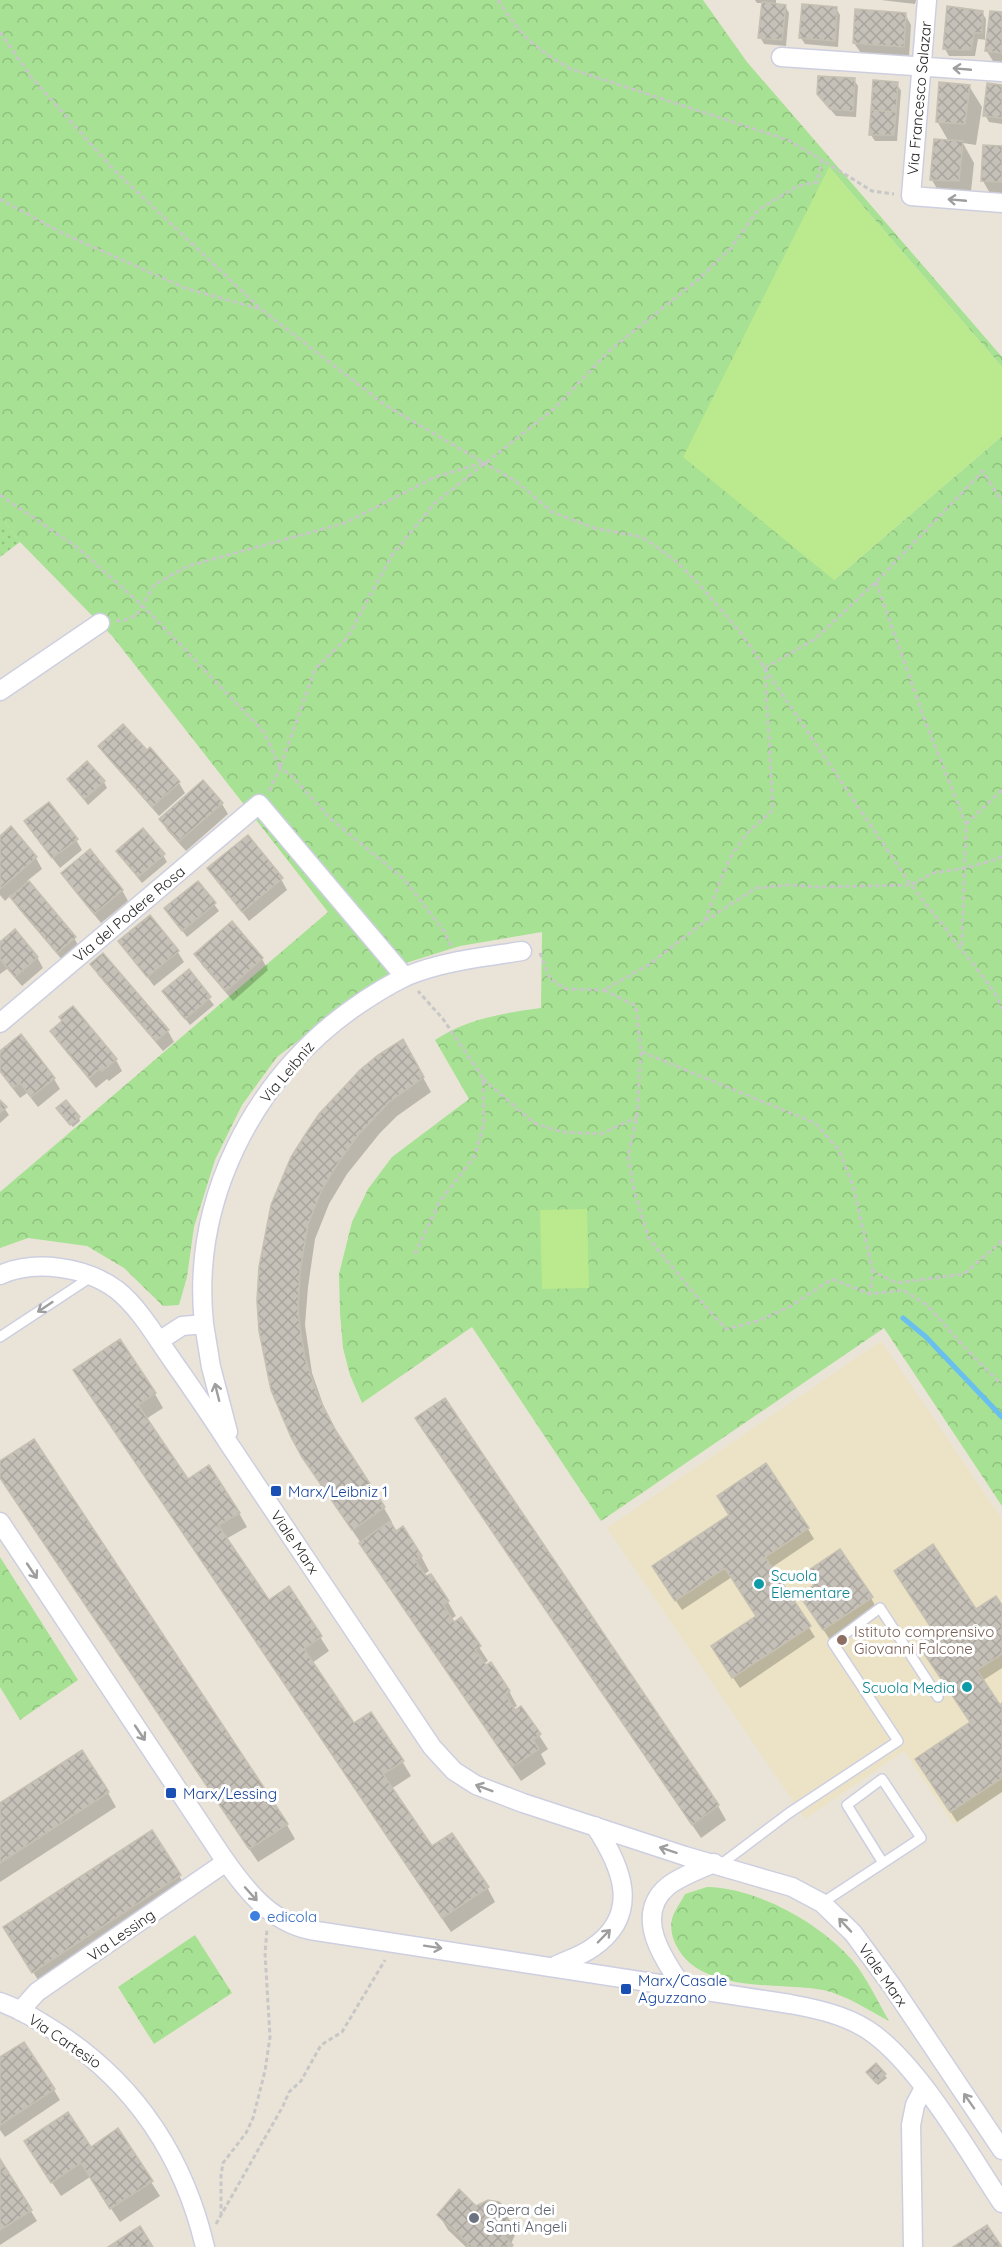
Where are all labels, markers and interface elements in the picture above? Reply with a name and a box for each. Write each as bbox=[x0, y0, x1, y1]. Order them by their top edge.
street label: Via Francesco Salazar bbox=[903, 20, 935, 176]
one-way arrow bbox=[953, 63, 973, 74]
one-way arrow bbox=[947, 194, 967, 205]
street label: Via del Podere Rosa bbox=[69, 862, 189, 966]
street label: Via Leibniz bbox=[256, 1037, 318, 1107]
one-way arrow bbox=[38, 1301, 54, 1313]
one-way arrow bbox=[211, 1383, 223, 1402]
place label: Marx/Leibniz 1 bbox=[288, 1482, 388, 1501]
marker: Marx/Leibniz 1 bbox=[269, 1484, 283, 1498]
street label: Viale Marx bbox=[267, 1507, 323, 1577]
one-way arrow bbox=[26, 1562, 39, 1579]
place label: Scuola Elementare bbox=[771, 1566, 850, 1602]
marker: Scuola Elementare bbox=[752, 1577, 766, 1591]
place label: Istituto comprensivo Giovanni Falcone bbox=[854, 1622, 994, 1658]
marker: Istituto comprensivo Giovanni Falcone bbox=[835, 1633, 849, 1647]
place label: Scuola Media bbox=[862, 1678, 955, 1697]
marker: Scuola Media bbox=[960, 1680, 974, 1694]
one-way arrow bbox=[134, 1724, 146, 1741]
one-way arrow bbox=[475, 1781, 494, 1792]
place label: Marx/Lessing bbox=[183, 1784, 277, 1803]
marker: Marx/Lessing bbox=[164, 1786, 178, 1800]
one-way arrow bbox=[659, 1844, 678, 1855]
one-way arrow bbox=[244, 1886, 258, 1901]
street label: Via Lessing bbox=[84, 1905, 158, 1965]
place label: edicola bbox=[267, 1907, 317, 1926]
marker: edicola bbox=[248, 1909, 262, 1923]
one-way arrow bbox=[838, 1918, 852, 1933]
one-way arrow bbox=[597, 1929, 611, 1944]
street label: Viale Marx bbox=[854, 1940, 912, 2010]
one-way arrow bbox=[422, 1942, 442, 1953]
place label: Marx/Casale Aguzzano bbox=[638, 1971, 727, 2007]
marker: Marx/Casale Aguzzano bbox=[619, 1982, 633, 1996]
street label: Via Cartesio bbox=[25, 2010, 105, 2072]
one-way arrow bbox=[963, 2094, 975, 2110]
place label: Opera dei Santi Angeli bbox=[486, 2200, 567, 2236]
marker: Opera dei Santi Angeli bbox=[467, 2211, 481, 2225]

